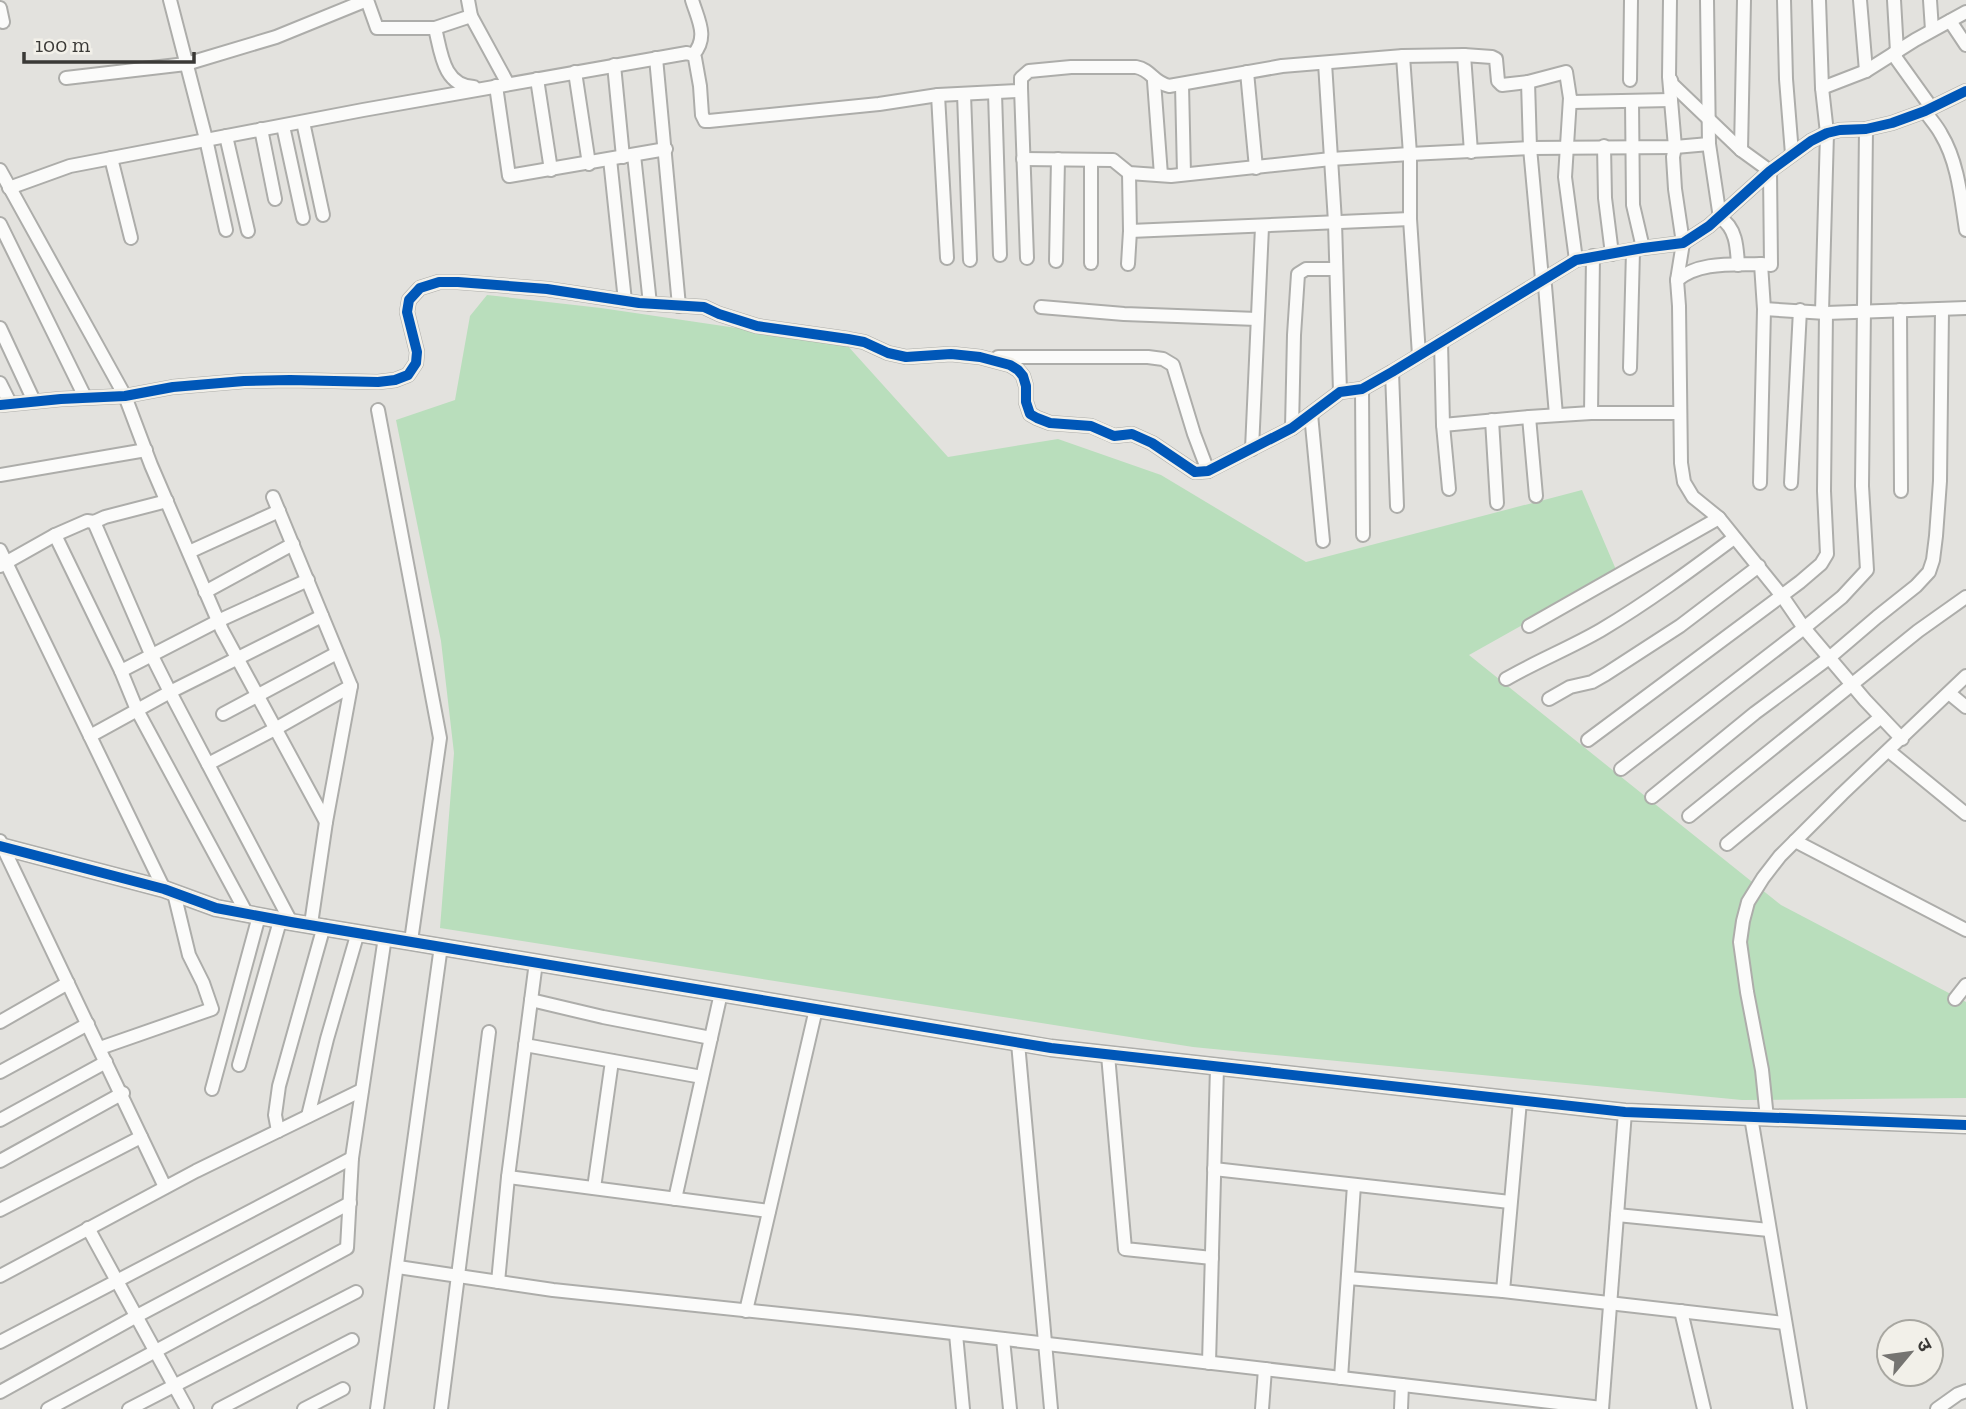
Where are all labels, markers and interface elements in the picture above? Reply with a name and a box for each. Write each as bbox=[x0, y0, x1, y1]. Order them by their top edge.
scale bar bbox=[24, 21, 194, 65]
text: 100 m bbox=[35, 32, 90, 57]
north arrow bbox=[1875, 1318, 1945, 1388]
text: उ bbox=[1912, 1335, 1938, 1356]

